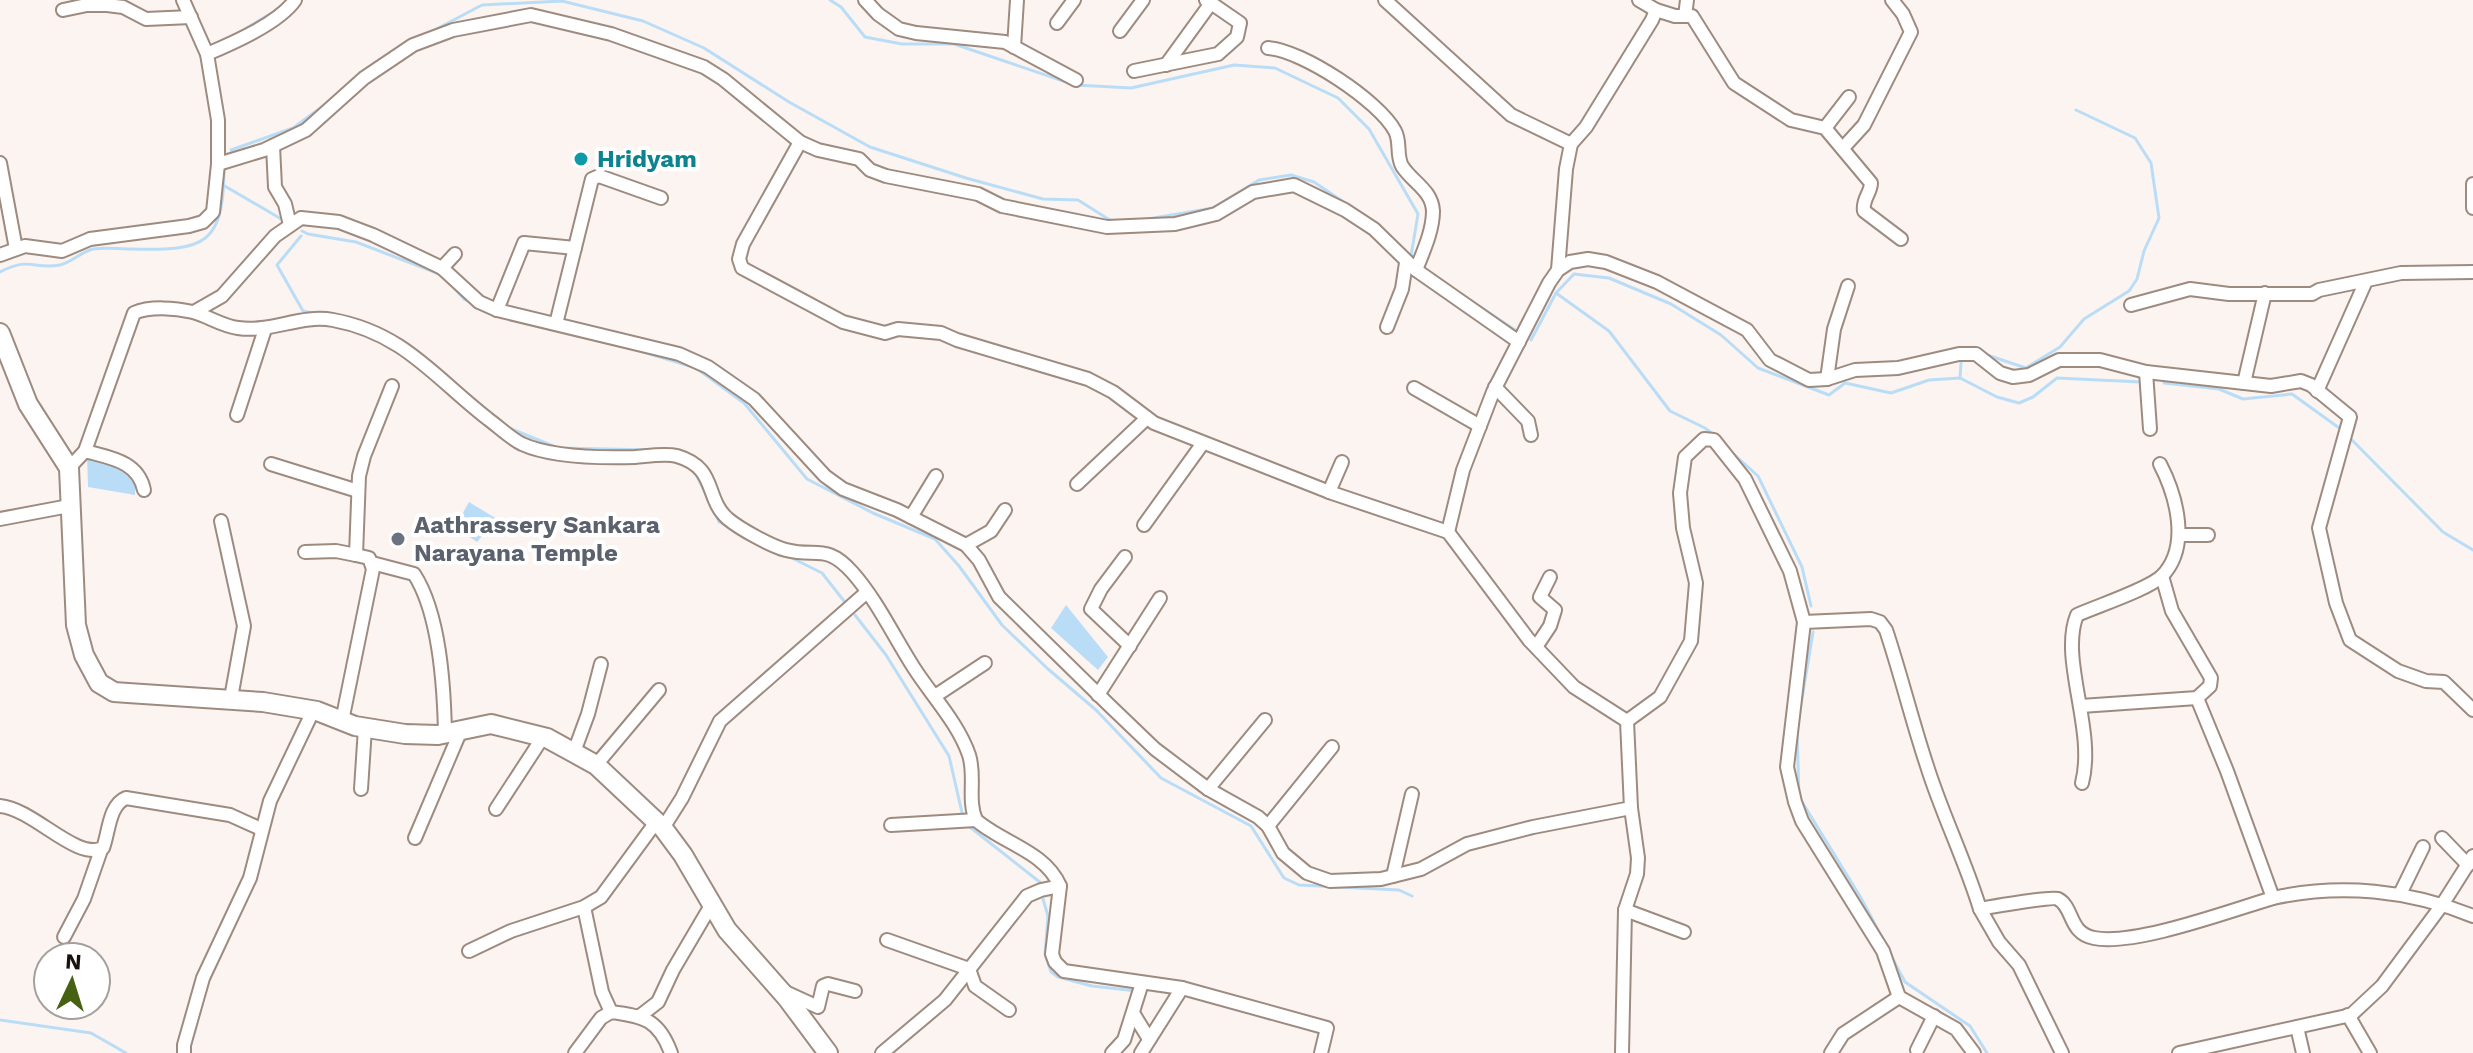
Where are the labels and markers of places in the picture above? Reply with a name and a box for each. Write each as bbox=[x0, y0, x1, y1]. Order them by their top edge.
place label: Hridyam bbox=[597, 145, 697, 173]
marker: Hridyam bbox=[572, 150, 590, 168]
place label: Aathrassery Sankara Narayana Temple bbox=[414, 511, 660, 567]
marker: Aathrassery Sankara Narayana Temple bbox=[389, 530, 407, 548]

